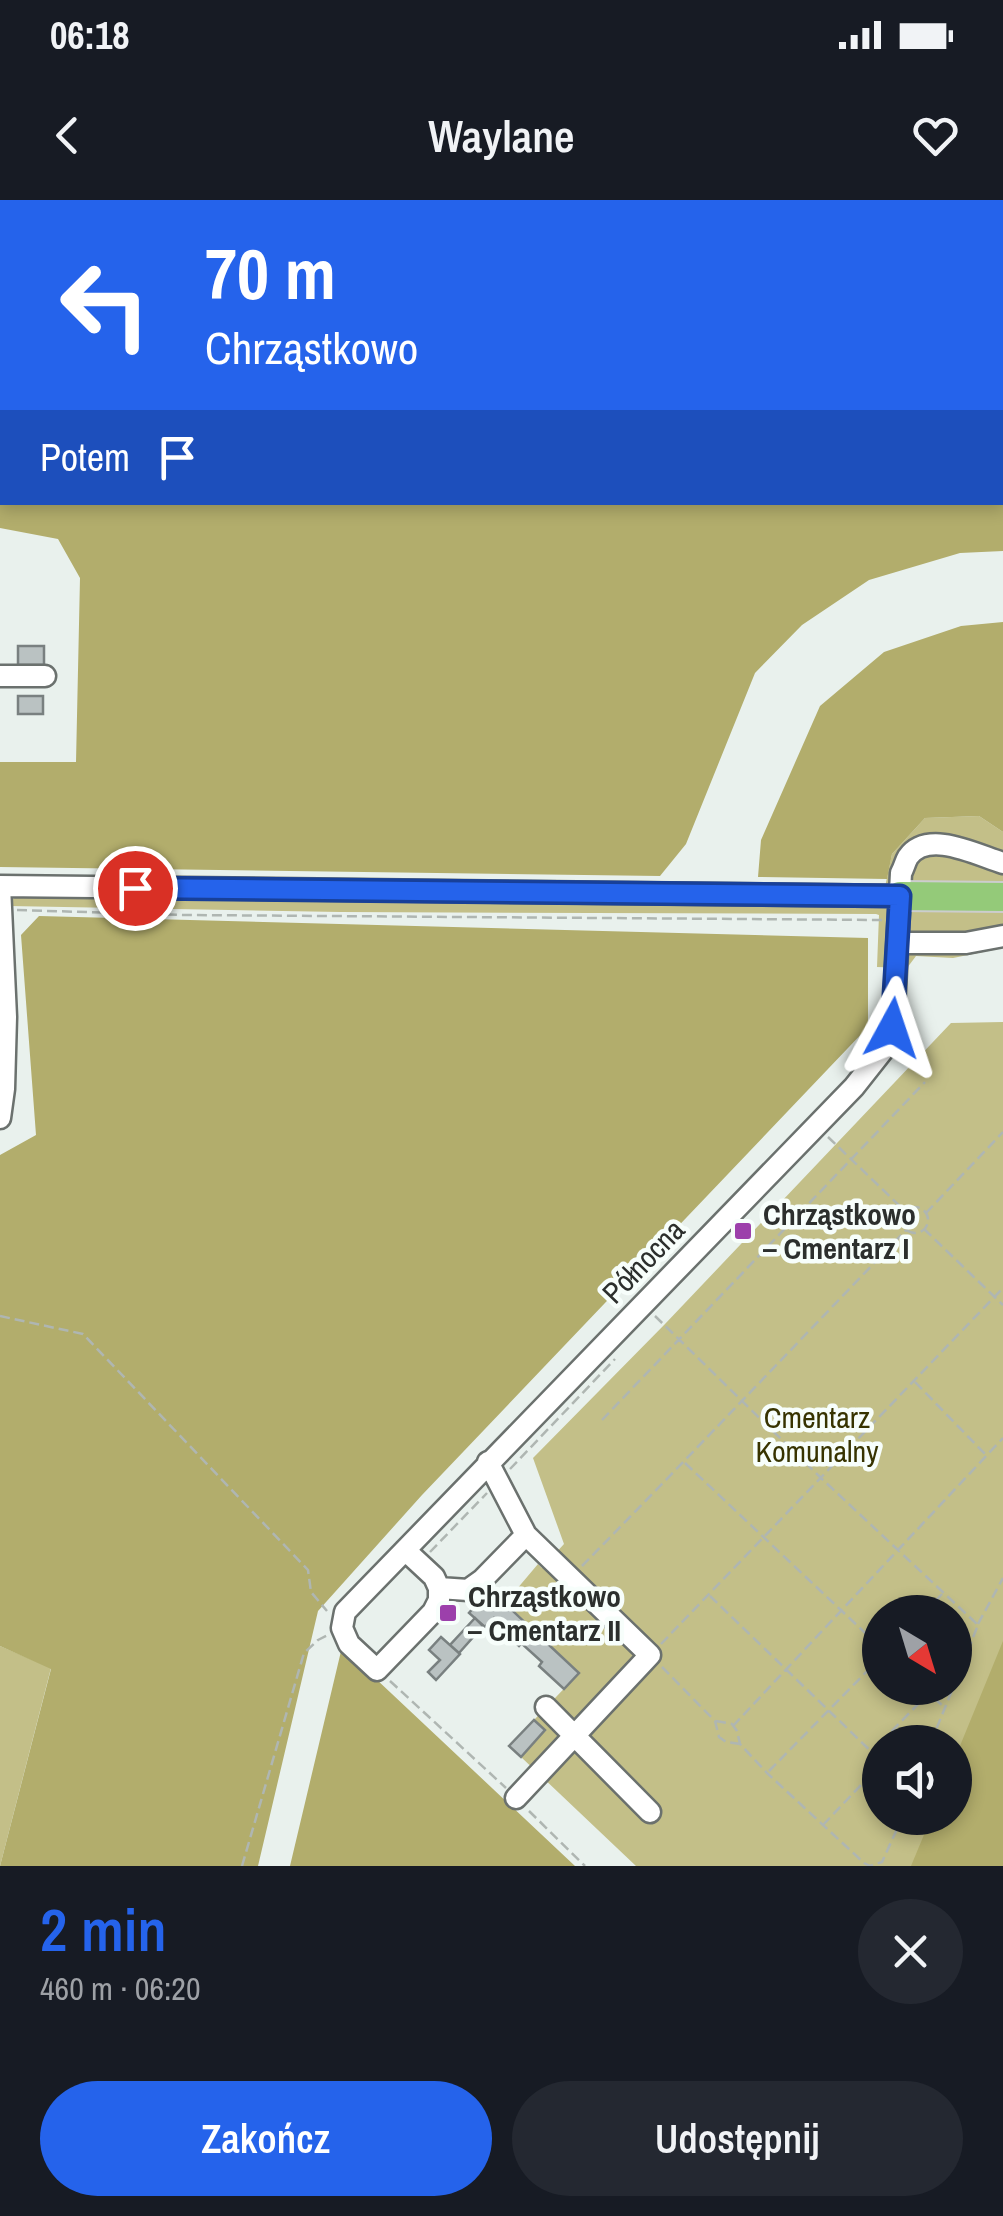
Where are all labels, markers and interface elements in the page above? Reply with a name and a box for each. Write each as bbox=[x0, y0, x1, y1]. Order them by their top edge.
text: 06:18 bbox=[50, 10, 130, 61]
text: Waylane bbox=[428, 105, 575, 166]
icon: back bbox=[40, 108, 95, 163]
icon: heart bbox=[908, 108, 963, 163]
text: 70 m bbox=[205, 227, 336, 321]
icon: left bbox=[40, 240, 170, 370]
text: Chrząstkowo bbox=[205, 317, 418, 378]
icon: arrive bbox=[150, 430, 205, 485]
text: Potem bbox=[40, 432, 130, 483]
pin bbox=[93, 846, 178, 931]
icon: arrive bbox=[108, 861, 163, 916]
position arrow bbox=[840, 976, 944, 1080]
place label: Chrząstkowo – Cmentarz I bbox=[763, 1194, 916, 1268]
street label: Północna bbox=[593, 1210, 693, 1312]
marker: Chrząstkowo – Cmentarz I bbox=[732, 1220, 754, 1242]
park label: Cmentarz Komunalny bbox=[755, 1397, 879, 1471]
place label: Chrząstkowo – Cmentarz II bbox=[468, 1576, 621, 1650]
north arrow bbox=[862, 1595, 972, 1705]
map controls bbox=[862, 1595, 972, 1835]
marker: Chrząstkowo – Cmentarz II bbox=[437, 1602, 459, 1624]
button: sound bbox=[862, 1725, 972, 1835]
text: 2 min bbox=[40, 1889, 167, 1970]
button: close bbox=[858, 1899, 963, 2004]
text: 460 m · 06:20 bbox=[40, 1967, 200, 2010]
button: Zakończ bbox=[40, 2081, 492, 2196]
button: Udostępnij bbox=[512, 2081, 963, 2196]

